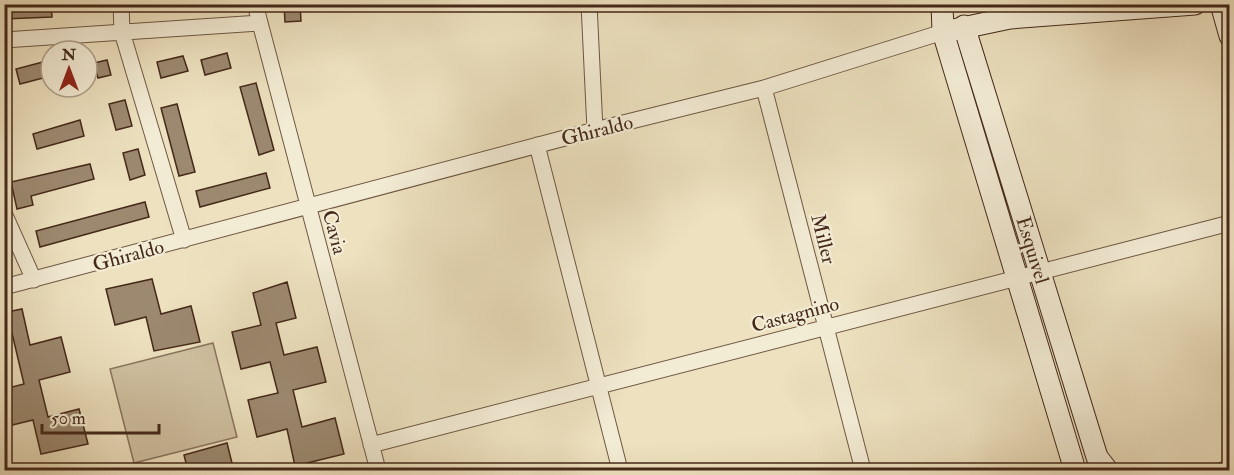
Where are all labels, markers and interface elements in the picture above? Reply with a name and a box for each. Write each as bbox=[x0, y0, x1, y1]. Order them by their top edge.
north arrow bbox=[39, 39, 99, 99]
text: N bbox=[61, 45, 77, 65]
street label: Ghiraldo bbox=[559, 110, 635, 151]
street label: Cavia bbox=[317, 207, 353, 258]
street label: Miller bbox=[805, 212, 842, 267]
street label: Esquivel bbox=[1010, 213, 1055, 287]
street label: Ghiraldo bbox=[90, 234, 167, 277]
street label: Castagnino bbox=[749, 291, 842, 338]
scale bar bbox=[42, 397, 159, 435]
text: 50 m bbox=[51, 407, 86, 430]

